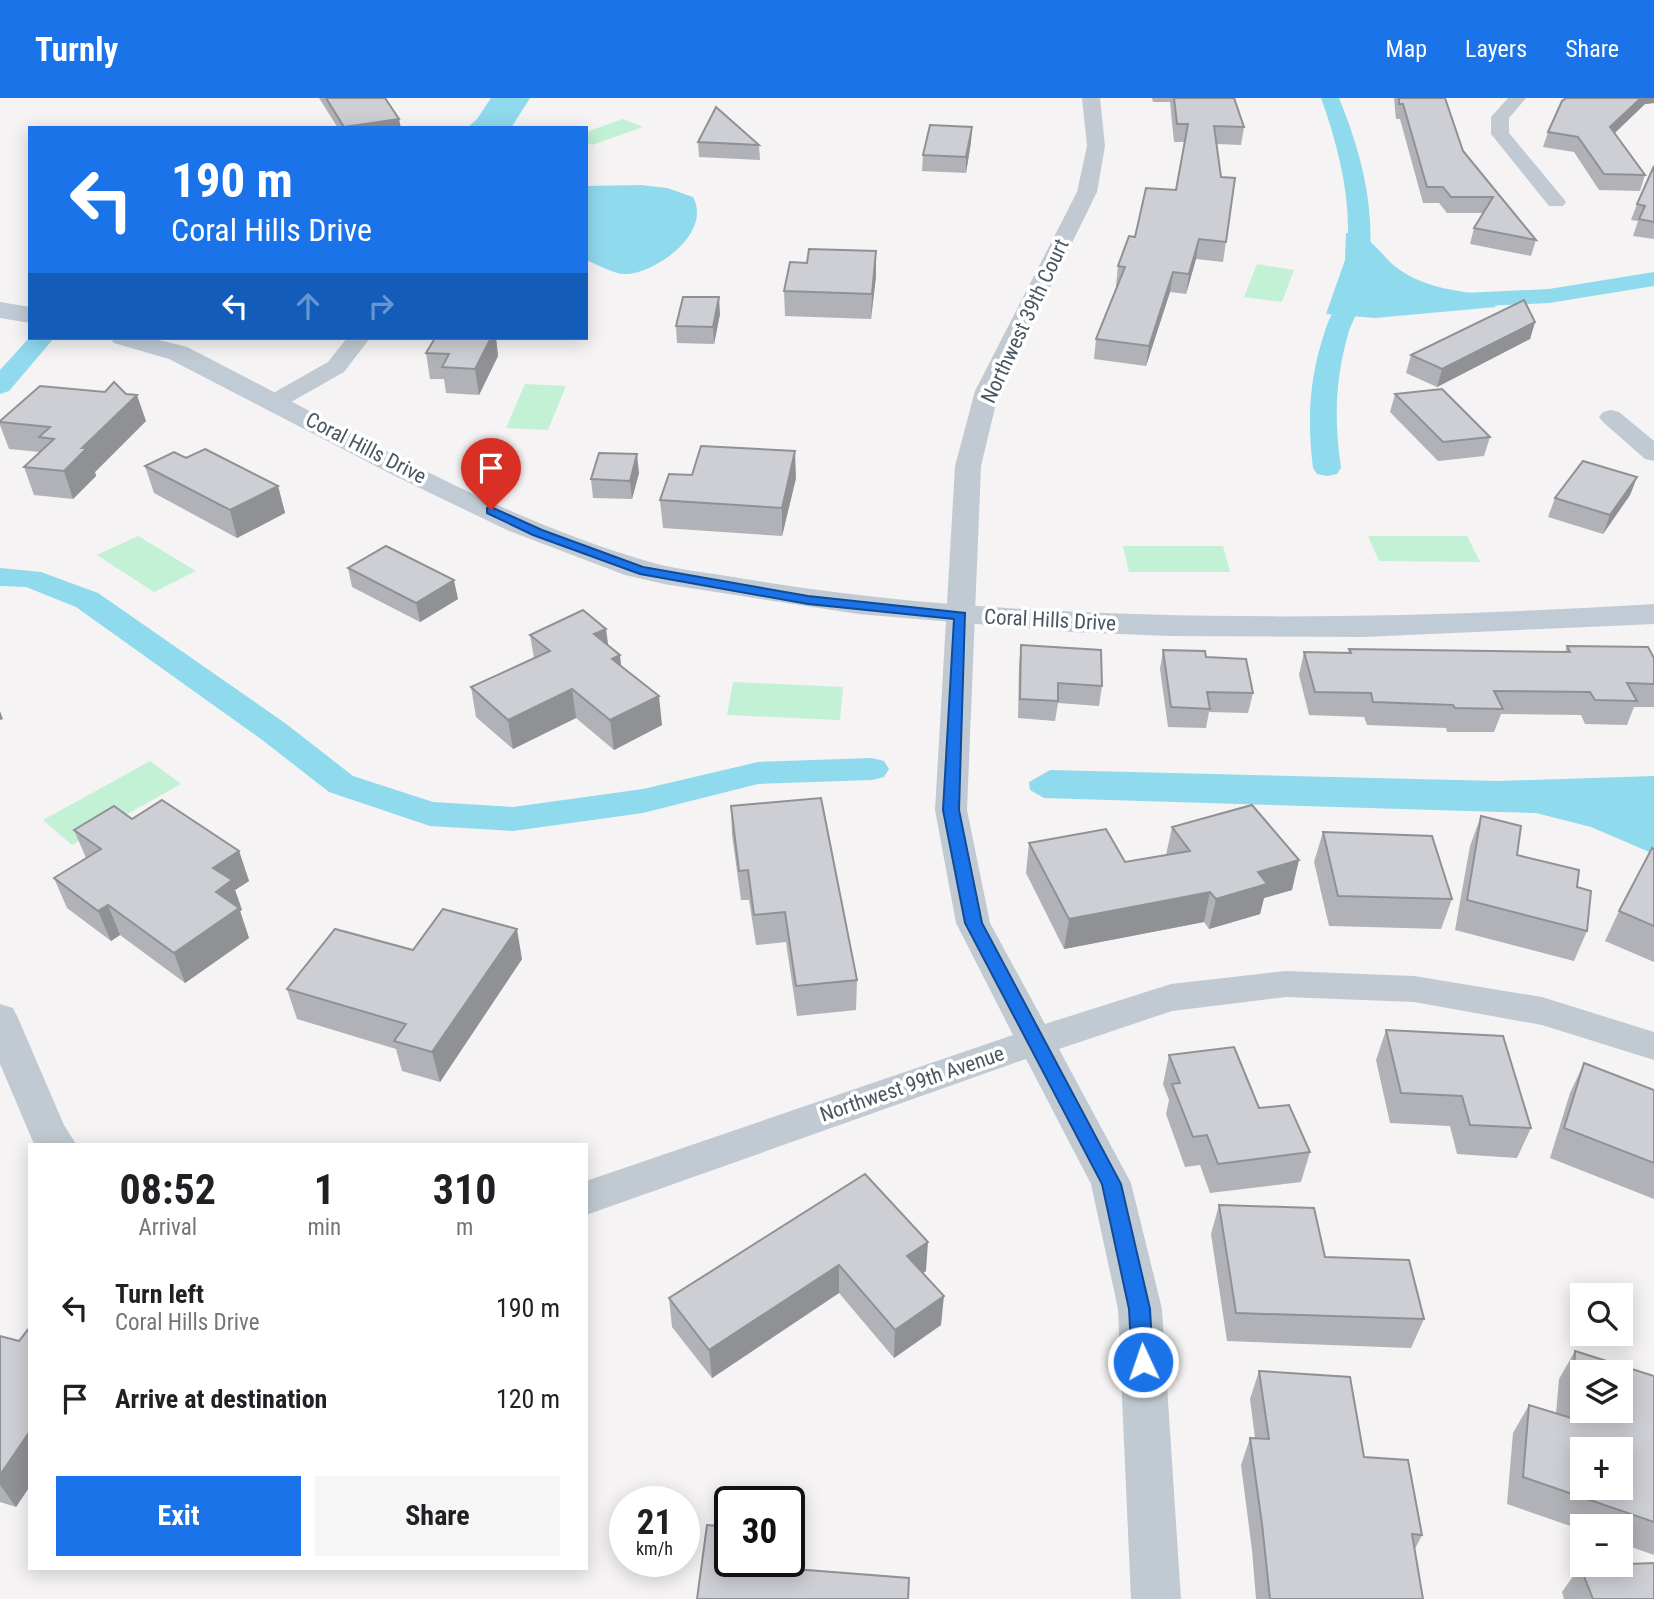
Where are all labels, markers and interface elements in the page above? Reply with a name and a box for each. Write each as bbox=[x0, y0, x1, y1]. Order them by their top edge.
text: Turnly bbox=[35, 30, 118, 69]
text: Map bbox=[1386, 35, 1427, 63]
text: Layers bbox=[1465, 35, 1527, 63]
text: Share bbox=[1565, 35, 1619, 63]
text: 190 m bbox=[171, 152, 293, 209]
icon: left bbox=[56, 154, 147, 245]
text: Coral Hills Drive bbox=[171, 211, 372, 249]
street label: Northwest 39th Court bbox=[976, 235, 1074, 407]
icon: left bbox=[216, 287, 254, 325]
icon: ahead bbox=[289, 287, 327, 325]
icon: right bbox=[362, 287, 400, 325]
street label: Coral Hills Drive bbox=[302, 407, 430, 489]
pin bbox=[461, 438, 521, 510]
icon: arrive bbox=[472, 449, 510, 487]
street label: Coral Hills Drive bbox=[984, 605, 1117, 635]
street label: Northwest 99th Avenue bbox=[817, 1041, 1007, 1127]
text: 08:52 bbox=[120, 1165, 216, 1214]
text: 1 bbox=[314, 1165, 335, 1214]
text: 310 bbox=[433, 1165, 496, 1214]
text: Arrival bbox=[138, 1214, 197, 1241]
text: min bbox=[307, 1214, 341, 1241]
text: m bbox=[456, 1214, 473, 1241]
text: Turn left bbox=[115, 1279, 204, 1309]
map controls bbox=[1570, 1283, 1633, 1577]
button: search bbox=[1570, 1283, 1633, 1346]
icon: left bbox=[56, 1289, 94, 1327]
text: 190 m bbox=[496, 1293, 560, 1323]
text: Coral Hills Drive bbox=[115, 1309, 259, 1336]
position arrow bbox=[1106, 1325, 1180, 1399]
button: layers bbox=[1570, 1360, 1633, 1423]
icon: arrive bbox=[56, 1380, 94, 1418]
text: Arrive at destination bbox=[115, 1384, 327, 1414]
text: 120 m bbox=[496, 1384, 560, 1414]
button: + bbox=[1570, 1437, 1633, 1500]
button: Exit bbox=[56, 1476, 301, 1556]
button: Share bbox=[315, 1476, 560, 1556]
speed limit sign: 30 bbox=[714, 1486, 805, 1577]
text: 21 bbox=[637, 1502, 672, 1543]
button: − bbox=[1570, 1514, 1633, 1577]
text: km/h bbox=[636, 1538, 673, 1559]

